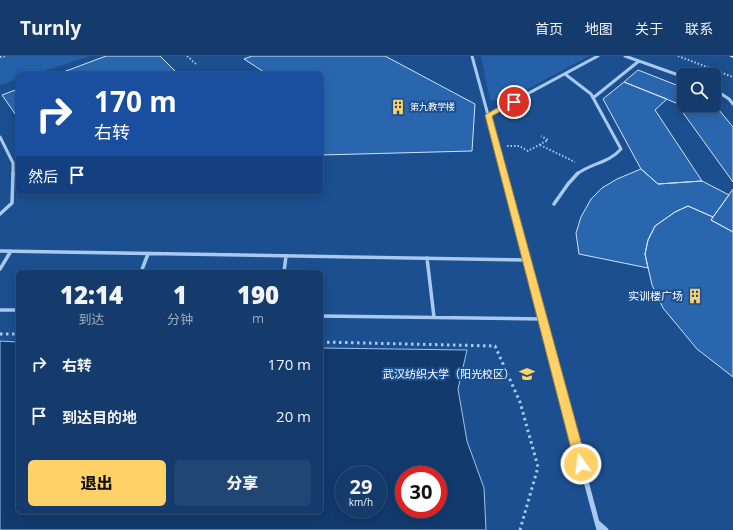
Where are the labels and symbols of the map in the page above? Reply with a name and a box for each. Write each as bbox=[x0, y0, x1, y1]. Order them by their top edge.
pin bbox=[497, 85, 531, 119]
building icon: 第九教学楼 bbox=[389, 98, 407, 116]
place label: 第九教学楼 bbox=[410, 100, 455, 113]
building icon: 实训楼广场 bbox=[686, 287, 704, 305]
place label: 实训楼广场 bbox=[628, 288, 683, 303]
school or university icon: 武汉纺织大学（阳光校区） bbox=[518, 365, 536, 383]
place label: 武汉纺织大学（阳光校区） bbox=[383, 366, 515, 381]
position arrow bbox=[560, 443, 602, 485]
speed limit sign: 30 bbox=[395, 466, 447, 518]

